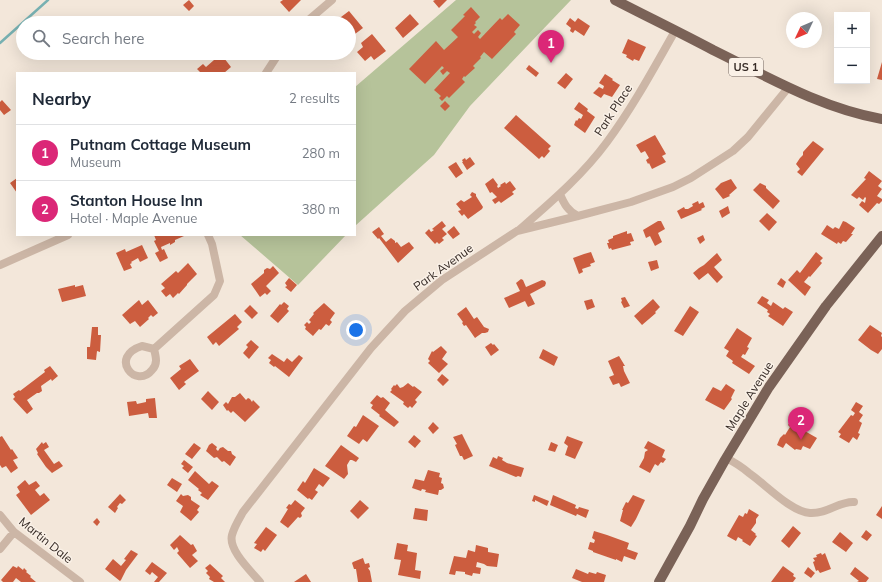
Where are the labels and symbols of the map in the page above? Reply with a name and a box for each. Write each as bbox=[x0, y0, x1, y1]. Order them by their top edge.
north arrow bbox=[786, 12, 822, 48]
pin: 1 bbox=[538, 30, 564, 63]
road number: US 1 bbox=[729, 58, 763, 76]
street label: Park Place bbox=[591, 81, 635, 139]
street label: Park Avenue bbox=[410, 240, 476, 294]
your location bbox=[346, 320, 366, 340]
street label: Maple Avenue bbox=[722, 359, 776, 433]
pin: 2 bbox=[788, 407, 814, 440]
street label: Martin Dale bbox=[16, 514, 76, 566]

